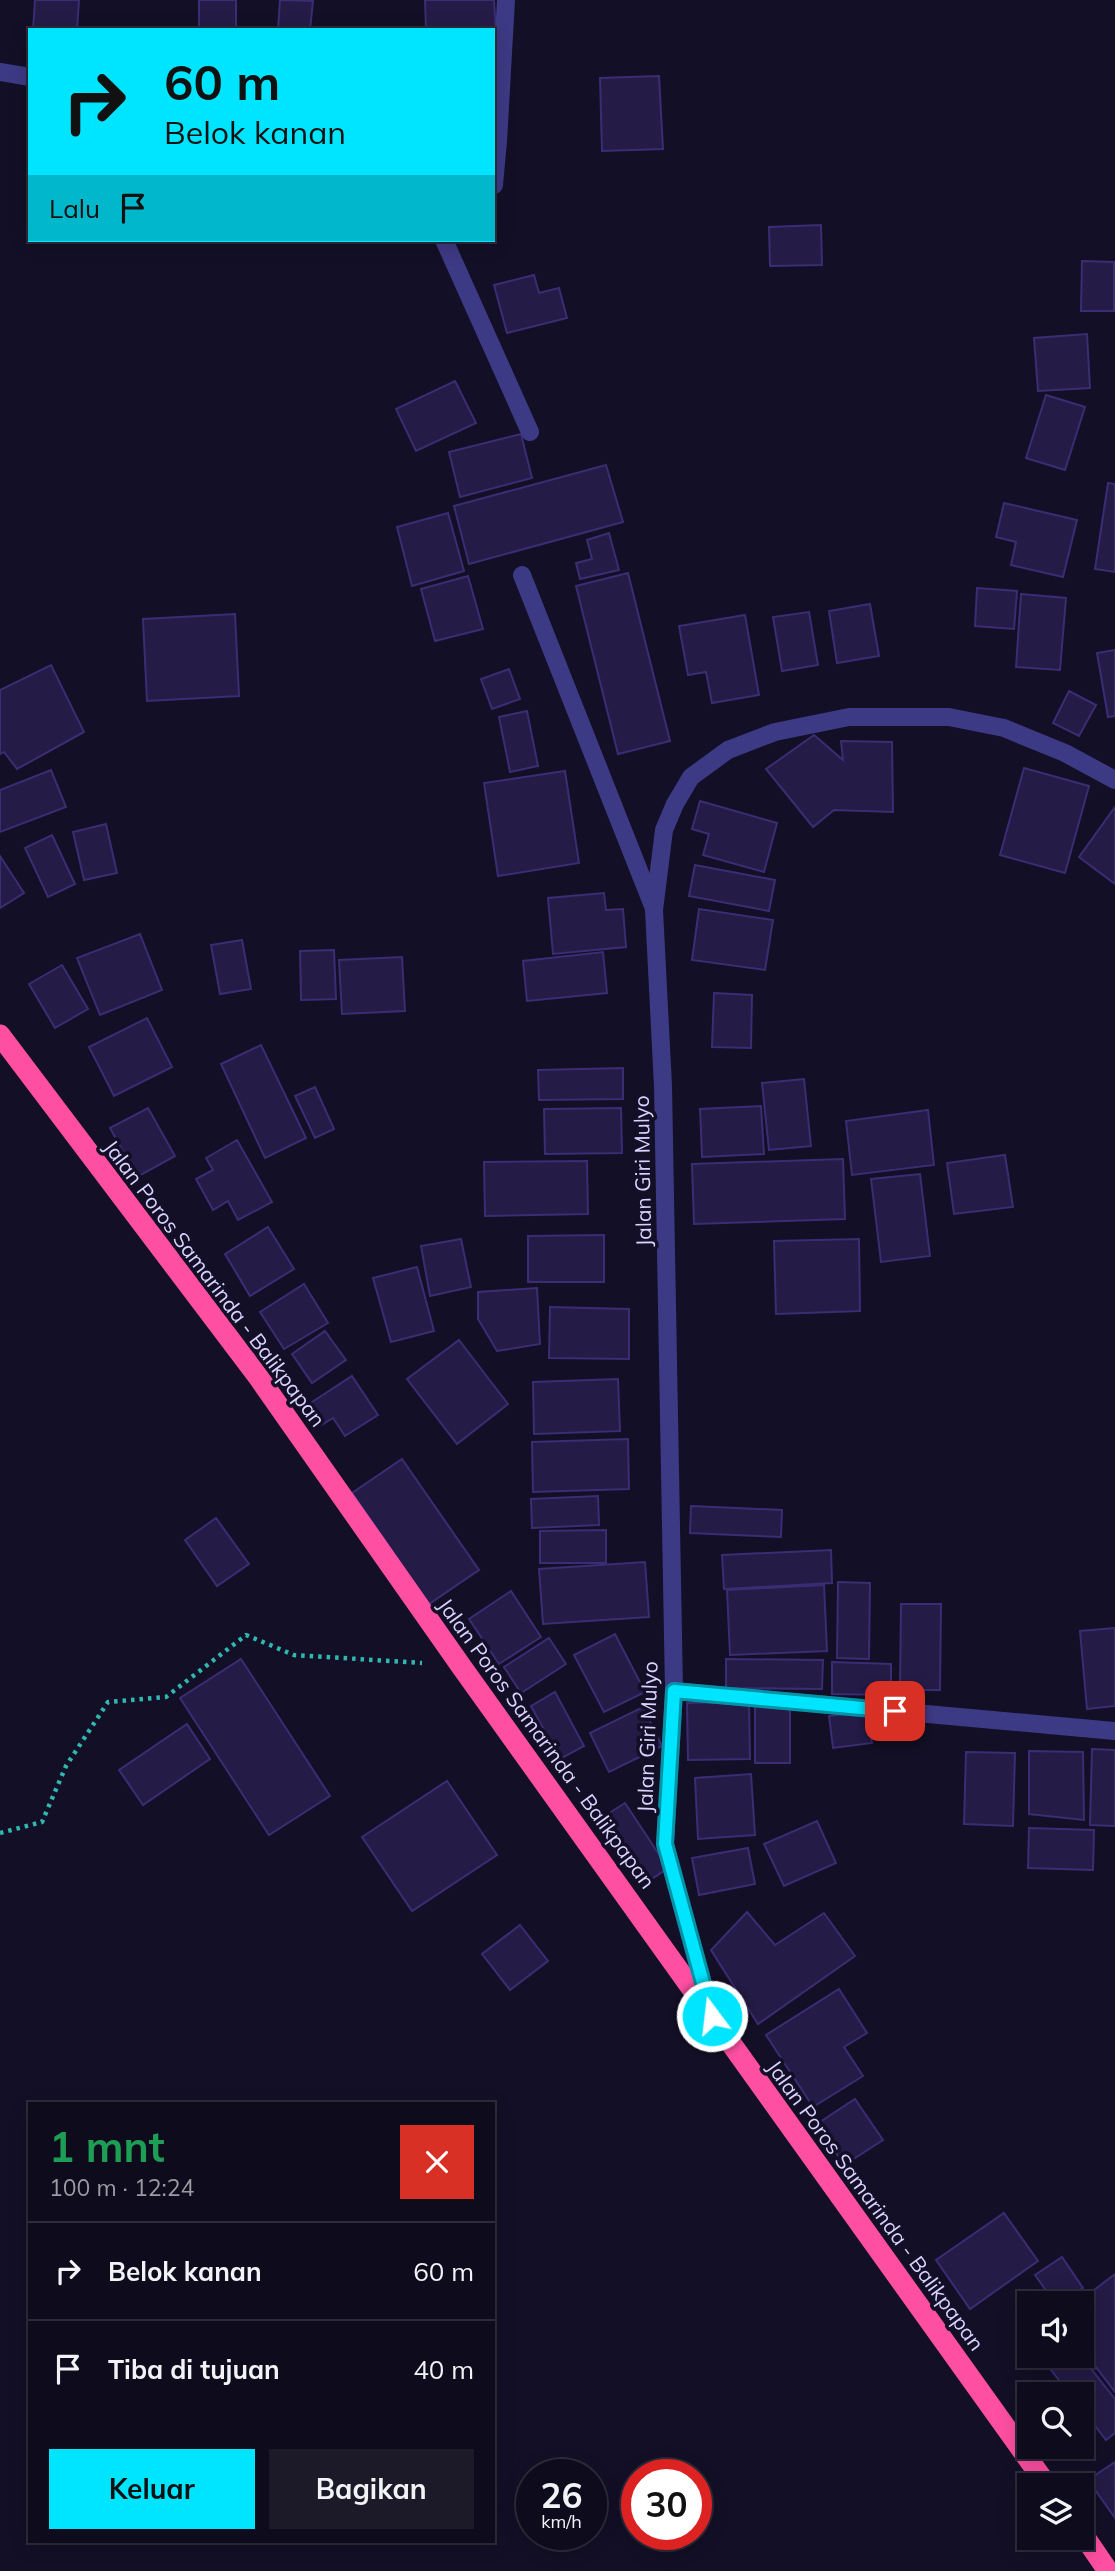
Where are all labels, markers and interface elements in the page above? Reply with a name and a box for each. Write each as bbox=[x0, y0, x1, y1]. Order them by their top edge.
text: 60 m bbox=[164, 51, 280, 112]
icon: right bbox=[49, 56, 140, 147]
text: Belok kanan bbox=[164, 112, 346, 152]
icon: arrive bbox=[114, 189, 152, 227]
text: Lalu bbox=[49, 192, 100, 225]
street label: Jalan Giri Mulyo bbox=[628, 1095, 656, 1247]
street label: Jalan Poros Samarinda - Balikpapan bbox=[98, 1134, 332, 1432]
street label: Jalan Poros Samarinda - Balikpapan bbox=[433, 1593, 661, 1893]
street label: Jalan Giri Mulyo bbox=[631, 1661, 663, 1813]
pin bbox=[865, 1681, 925, 1741]
icon: arrive bbox=[876, 1692, 914, 1730]
position arrow bbox=[675, 1979, 749, 2053]
street label: Jalan Poros Samarinda - Balikpapan bbox=[762, 2055, 990, 2355]
text: 1 mnt bbox=[49, 2120, 165, 2173]
button: close bbox=[400, 2125, 474, 2199]
text: 100 m · 12:24 bbox=[49, 2173, 194, 2202]
icon: right bbox=[49, 2252, 87, 2290]
text: Belok kanan bbox=[108, 2255, 262, 2288]
text: 60 m bbox=[413, 2255, 474, 2288]
map controls bbox=[1017, 2291, 1094, 2550]
button: sound bbox=[1017, 2291, 1094, 2368]
icon: arrive bbox=[49, 2350, 87, 2388]
text: Tiba di tujuan bbox=[108, 2353, 280, 2386]
text: 40 m bbox=[413, 2353, 474, 2386]
button: search bbox=[1017, 2382, 1094, 2459]
button: Keluar bbox=[49, 2449, 255, 2529]
button: Bagikan bbox=[269, 2449, 474, 2529]
speed limit sign: 30 bbox=[621, 2459, 712, 2550]
text: 26 bbox=[540, 2473, 583, 2517]
button: layers bbox=[1017, 2473, 1094, 2550]
text: km/h bbox=[541, 2510, 582, 2533]

